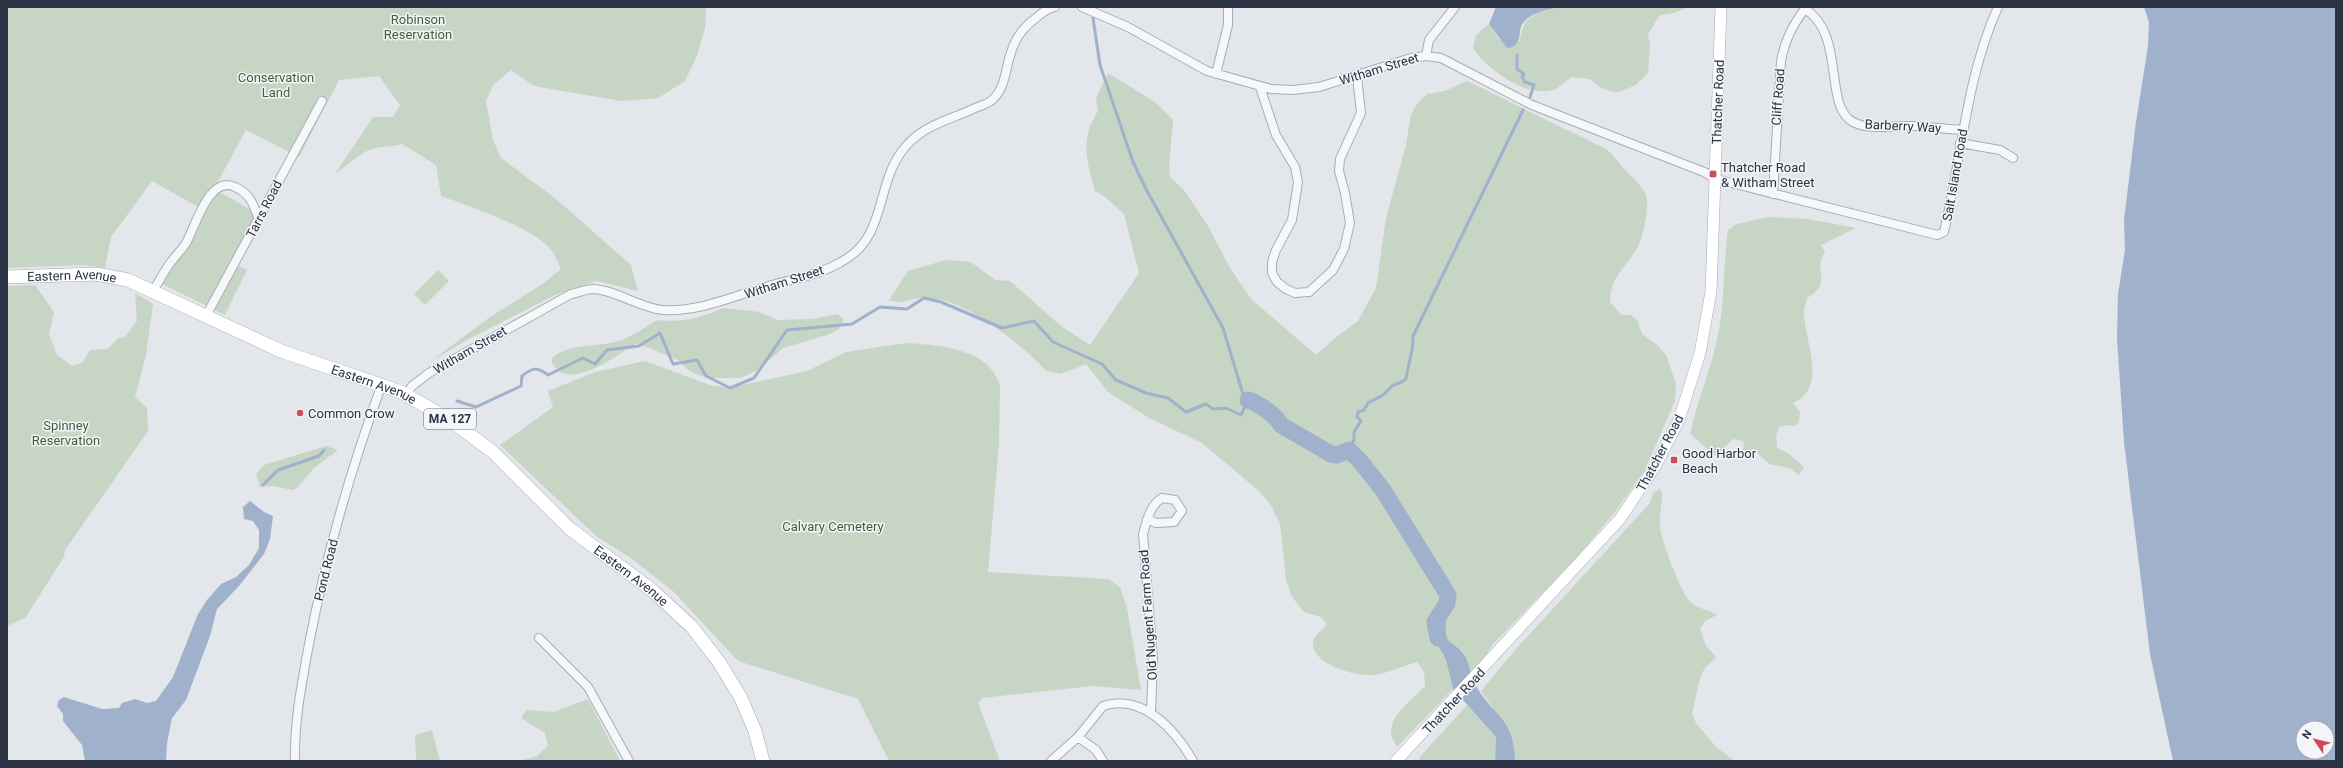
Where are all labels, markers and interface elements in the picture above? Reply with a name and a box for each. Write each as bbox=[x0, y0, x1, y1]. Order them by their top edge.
park label: Robinson Reservation bbox=[384, 12, 452, 42]
street label: Witham Street bbox=[1338, 50, 1420, 88]
street label: Thatcher Road bbox=[1709, 59, 1727, 145]
street label: Cliff Road bbox=[1769, 68, 1787, 126]
park label: Conservation Land bbox=[238, 70, 314, 100]
street label: Barberry Way bbox=[1864, 117, 1942, 135]
street label: Salt Island Road bbox=[1939, 128, 1971, 222]
place label: Thatcher Road & Witham Street bbox=[1721, 160, 1814, 190]
marker: Thatcher Road & Witham Street bbox=[1708, 169, 1718, 179]
street label: Tarrs Road bbox=[243, 178, 285, 240]
street label: Witham Street bbox=[743, 262, 825, 302]
street label: Eastern Avenue bbox=[27, 267, 118, 285]
street label: Witham Street bbox=[431, 323, 509, 377]
street label: Eastern Avenue bbox=[330, 361, 419, 407]
place label: Common Crow bbox=[308, 406, 395, 421]
marker: Common Crow bbox=[295, 408, 305, 418]
road number: MA 127 bbox=[424, 409, 476, 429]
street label: Thatcher Road bbox=[1634, 412, 1686, 494]
park label: Spinney Reservation bbox=[32, 418, 100, 448]
place label: Good Harbor Beach bbox=[1682, 446, 1757, 476]
marker: Good Harbor Beach bbox=[1669, 455, 1679, 465]
park label: Calvary Cemetery bbox=[782, 519, 884, 534]
street label: Pond Road bbox=[311, 538, 341, 602]
street label: Eastern Avenue bbox=[591, 542, 672, 609]
street label: Old Nugent Farm Road bbox=[1136, 549, 1160, 681]
street label: Thatcher Road bbox=[1420, 665, 1488, 737]
north arrow bbox=[2295, 720, 2335, 760]
text: N bbox=[2300, 727, 2315, 741]

